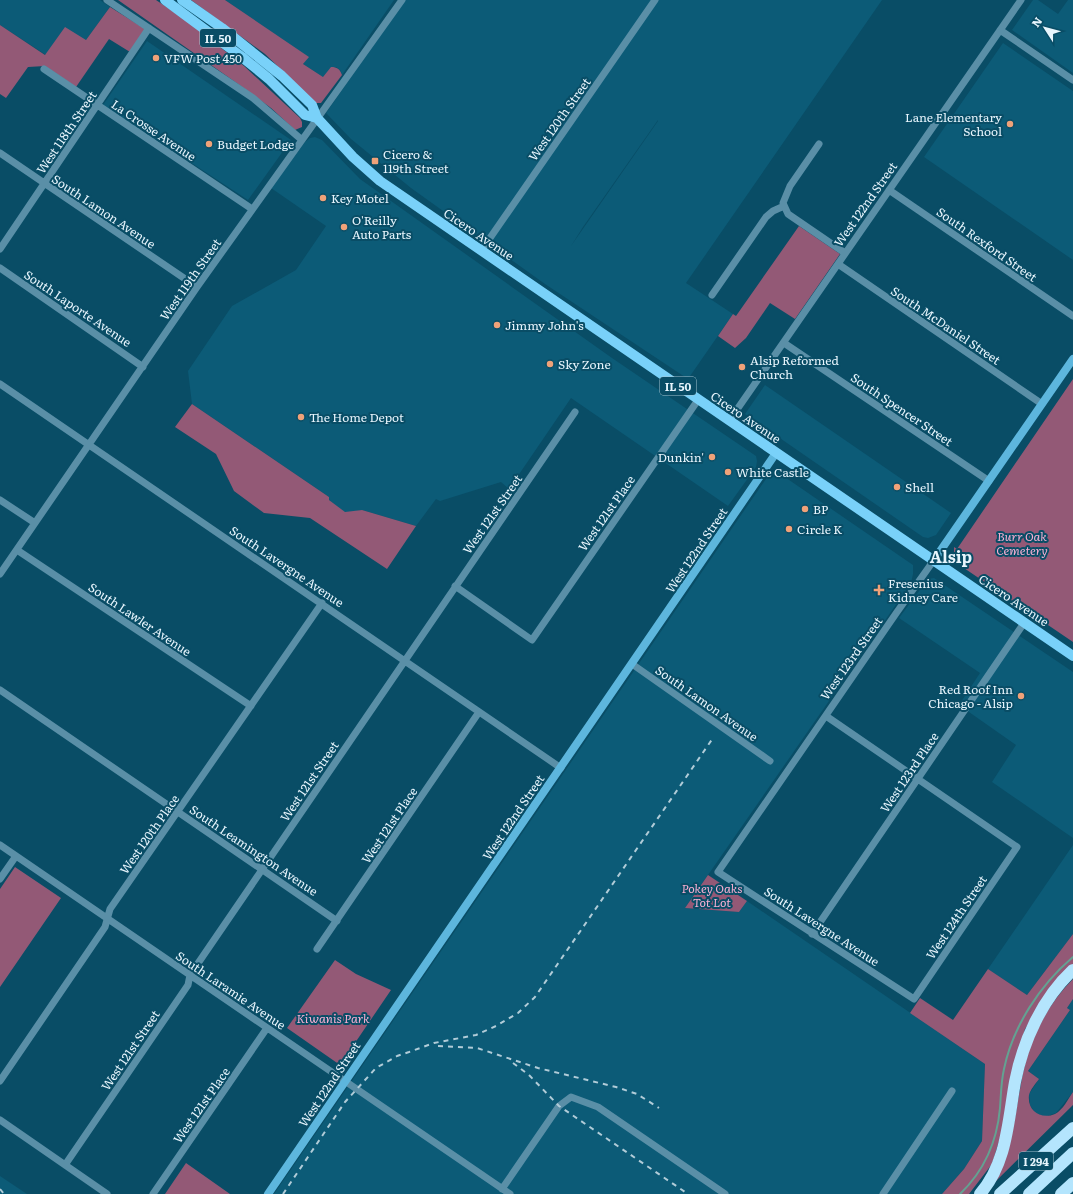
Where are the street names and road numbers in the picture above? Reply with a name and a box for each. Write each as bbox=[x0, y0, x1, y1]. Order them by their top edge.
road number: IL 50 bbox=[200, 29, 236, 47]
street label: West 120th Street bbox=[524, 74, 595, 164]
street label: West 118th Street bbox=[32, 87, 101, 177]
street label: La Crosse Avenue bbox=[108, 95, 200, 165]
street label: West 122nd Street bbox=[829, 158, 901, 250]
street label: South Lamon Avenue bbox=[49, 170, 159, 252]
street label: South Rexford Street bbox=[933, 202, 1041, 286]
street label: Cicero Avenue bbox=[440, 204, 518, 264]
street label: West 119th Street bbox=[155, 234, 225, 324]
street label: South Laporte Avenue bbox=[21, 265, 135, 351]
street label: South McDaniel Street bbox=[888, 282, 1004, 369]
street label: South Spencer Street bbox=[847, 368, 957, 450]
road number: IL 50 bbox=[660, 377, 696, 395]
street label: Cicero Avenue bbox=[707, 387, 785, 447]
street label: West 121st Street bbox=[458, 470, 526, 557]
street label: West 121st Place bbox=[573, 471, 639, 555]
street label: West 122nd Street bbox=[661, 504, 731, 596]
street label: South Lavergne Avenue bbox=[226, 521, 348, 611]
street label: Cicero Avenue bbox=[975, 570, 1053, 630]
street label: South Lawler Avenue bbox=[85, 578, 195, 660]
street label: West 123rd Street bbox=[816, 613, 886, 703]
street label: South Lamon Avenue bbox=[652, 661, 762, 745]
street label: West 123rd Place bbox=[875, 728, 943, 816]
street label: West 121st Street bbox=[275, 737, 343, 825]
street label: West 122nd Street bbox=[478, 771, 548, 863]
street label: West 121st Place bbox=[357, 783, 421, 867]
street label: West 120th Place bbox=[115, 791, 183, 877]
street label: South Leamington Avenue bbox=[186, 800, 322, 900]
street label: West 124th Street bbox=[921, 871, 991, 963]
street label: South Lavergne Avenue bbox=[761, 882, 883, 970]
street label: South Laramie Avenue bbox=[172, 946, 290, 1034]
street label: West 121st Street bbox=[96, 1006, 164, 1094]
street label: West 122nd Street bbox=[294, 1038, 364, 1130]
street label: West 121st Place bbox=[168, 1063, 234, 1147]
road number: I 294 bbox=[1019, 1152, 1053, 1170]

